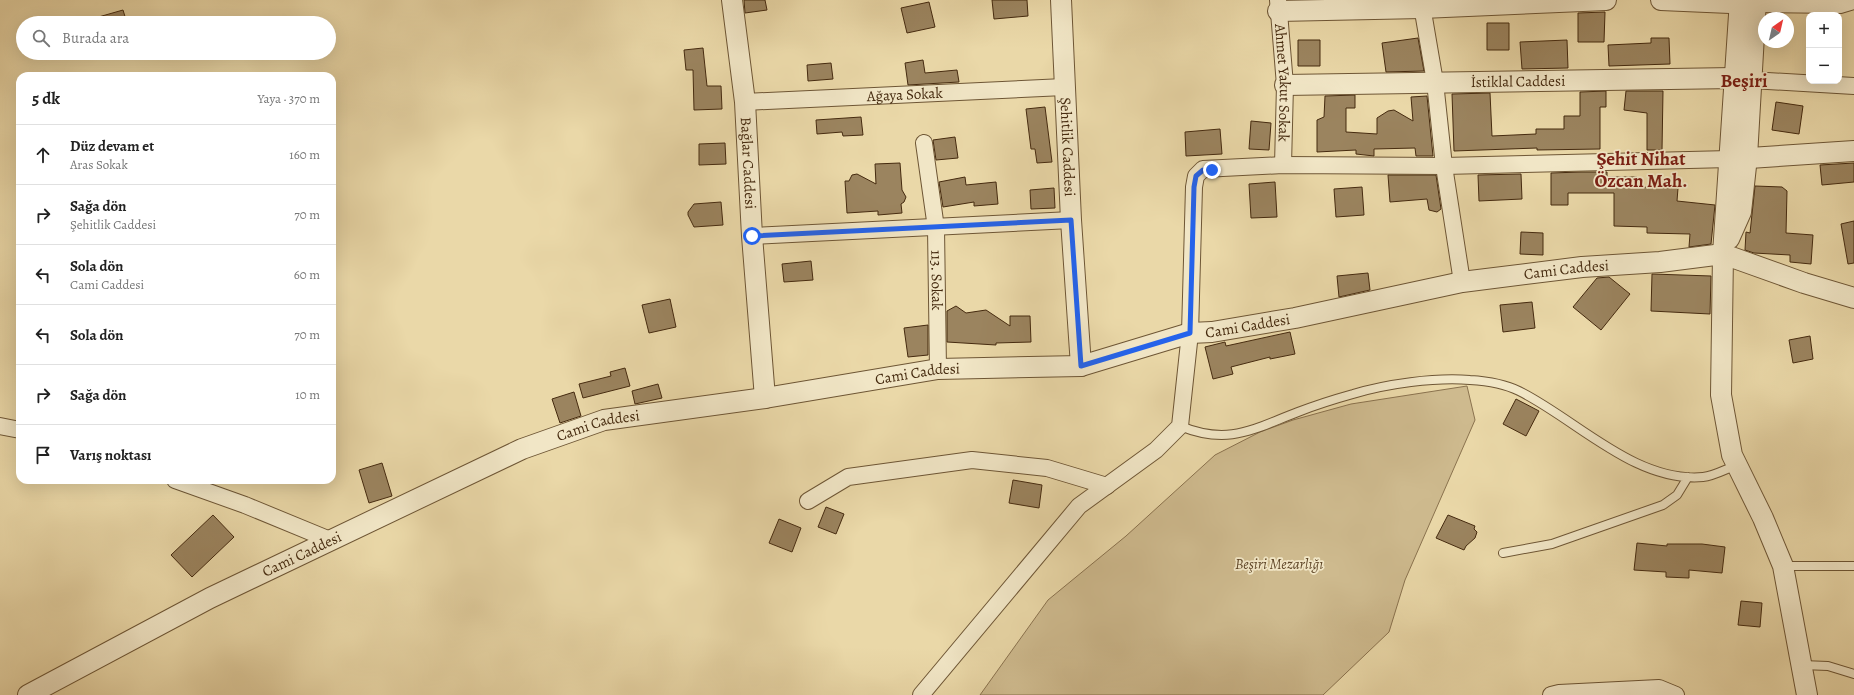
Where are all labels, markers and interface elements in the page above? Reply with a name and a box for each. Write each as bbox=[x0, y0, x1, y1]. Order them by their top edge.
north arrow bbox=[1758, 12, 1794, 48]
map controls bbox=[1806, 12, 1842, 84]
button: + bbox=[1806, 12, 1842, 48]
search box bbox=[16, 16, 336, 60]
street label: Ahmet Yakut Sokak bbox=[1270, 22, 1295, 143]
icon: search bbox=[30, 27, 52, 49]
text: Burada ara bbox=[62, 28, 129, 48]
button: − bbox=[1806, 48, 1842, 84]
district label: Beşiri bbox=[1720, 68, 1768, 94]
street label: İstiklal Caddesi bbox=[1470, 71, 1565, 92]
street label: Ağaya Sokak bbox=[865, 83, 944, 106]
text: 5 dk bbox=[32, 87, 60, 110]
text: Yaya · 370 m bbox=[257, 90, 320, 107]
street label: Şehitlik Caddesi bbox=[1055, 97, 1080, 197]
street label: Bağlar Caddesi bbox=[736, 116, 761, 210]
text: Düz devam et bbox=[70, 136, 154, 156]
icon: ahead bbox=[32, 144, 54, 166]
text: 160 m bbox=[289, 146, 320, 163]
district label: Şehit Nihat Özcan Mah. bbox=[1594, 146, 1688, 194]
text: Aras Sokak bbox=[70, 156, 128, 173]
route end bbox=[1203, 161, 1221, 179]
text: Sağa dön bbox=[70, 196, 126, 216]
icon: right bbox=[32, 204, 54, 226]
text: 70 m bbox=[294, 206, 320, 223]
text: Şehitlik Caddesi bbox=[70, 216, 156, 233]
route start bbox=[743, 227, 761, 245]
street label: 113. Sokak bbox=[926, 250, 947, 311]
street label: Cami Caddesi bbox=[1523, 255, 1610, 284]
text: Sola dön bbox=[70, 256, 123, 276]
icon: left bbox=[32, 264, 54, 286]
text: 60 m bbox=[294, 266, 320, 283]
text: Cami Caddesi bbox=[70, 276, 144, 293]
street label: Cami Caddesi bbox=[1205, 309, 1292, 342]
icon: left bbox=[32, 324, 54, 346]
text: Sola dön bbox=[70, 325, 123, 345]
text: 70 m bbox=[294, 326, 320, 343]
street label: Cami Caddesi bbox=[874, 359, 960, 389]
icon: right bbox=[32, 384, 54, 406]
text: Sağa dön bbox=[70, 385, 126, 405]
text: 10 m bbox=[295, 386, 320, 403]
street label: Cami Caddesi bbox=[554, 405, 641, 446]
icon: arrive bbox=[32, 444, 54, 466]
text: Varış noktası bbox=[70, 445, 151, 465]
street label: Cami Caddesi bbox=[259, 527, 345, 582]
park label: Beşiri Mezarlığı bbox=[1235, 554, 1323, 574]

